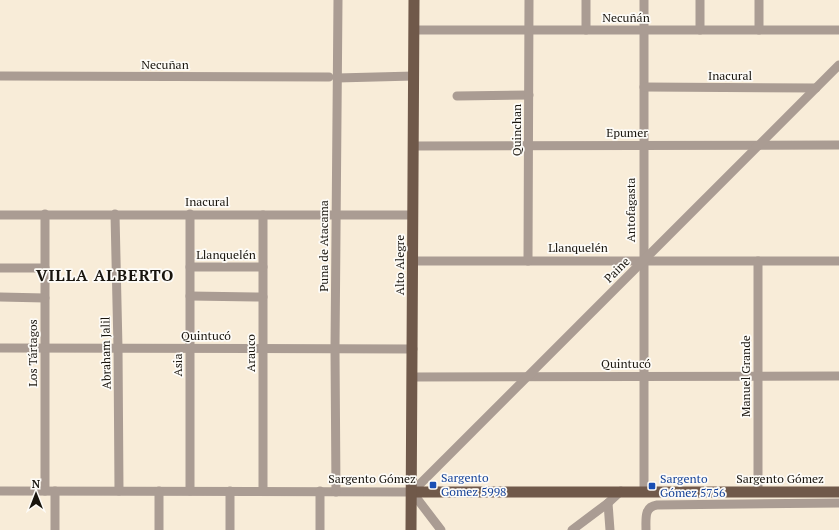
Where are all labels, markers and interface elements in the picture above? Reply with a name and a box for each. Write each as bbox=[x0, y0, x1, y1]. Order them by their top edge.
street label: Necuñán bbox=[602, 10, 650, 25]
street label: Necuñan bbox=[141, 57, 189, 72]
street label: Inacural bbox=[708, 68, 752, 83]
street label: Quinchan bbox=[509, 104, 524, 156]
street label: Epumer bbox=[606, 125, 648, 140]
street label: Antofagasta bbox=[623, 178, 638, 242]
street label: Inacural bbox=[185, 194, 229, 209]
street label: Puna de Atacama bbox=[316, 200, 331, 292]
street label: Alto Alegre bbox=[392, 235, 407, 295]
street label: Llanquelén bbox=[548, 240, 608, 255]
street label: Llanquelén bbox=[196, 247, 256, 262]
street label: Paine bbox=[601, 254, 633, 286]
district label: VILLA ALBERTO bbox=[36, 264, 174, 286]
street label: Abraham Jalil bbox=[97, 316, 114, 390]
street label: Los Tártagos bbox=[25, 319, 40, 387]
street label: Quintucó bbox=[181, 328, 231, 343]
street label: Arauco bbox=[243, 334, 258, 372]
street label: Manuel Grande bbox=[738, 335, 753, 417]
street label: Asia bbox=[170, 353, 185, 377]
street label: Quintucó bbox=[601, 356, 651, 371]
place label: Sargento Gomez 5998 bbox=[441, 470, 507, 499]
street label: Sargento Gómez bbox=[328, 471, 416, 486]
place label: Sargento Gómez 5756 bbox=[660, 471, 726, 500]
street label: Sargento Gómez bbox=[736, 471, 824, 486]
north arrow bbox=[16, 474, 56, 514]
text: N bbox=[32, 477, 41, 491]
marker: Sargento Gomez 5998 bbox=[428, 480, 438, 490]
marker: Sargento Gómez 5756 bbox=[647, 481, 657, 491]

